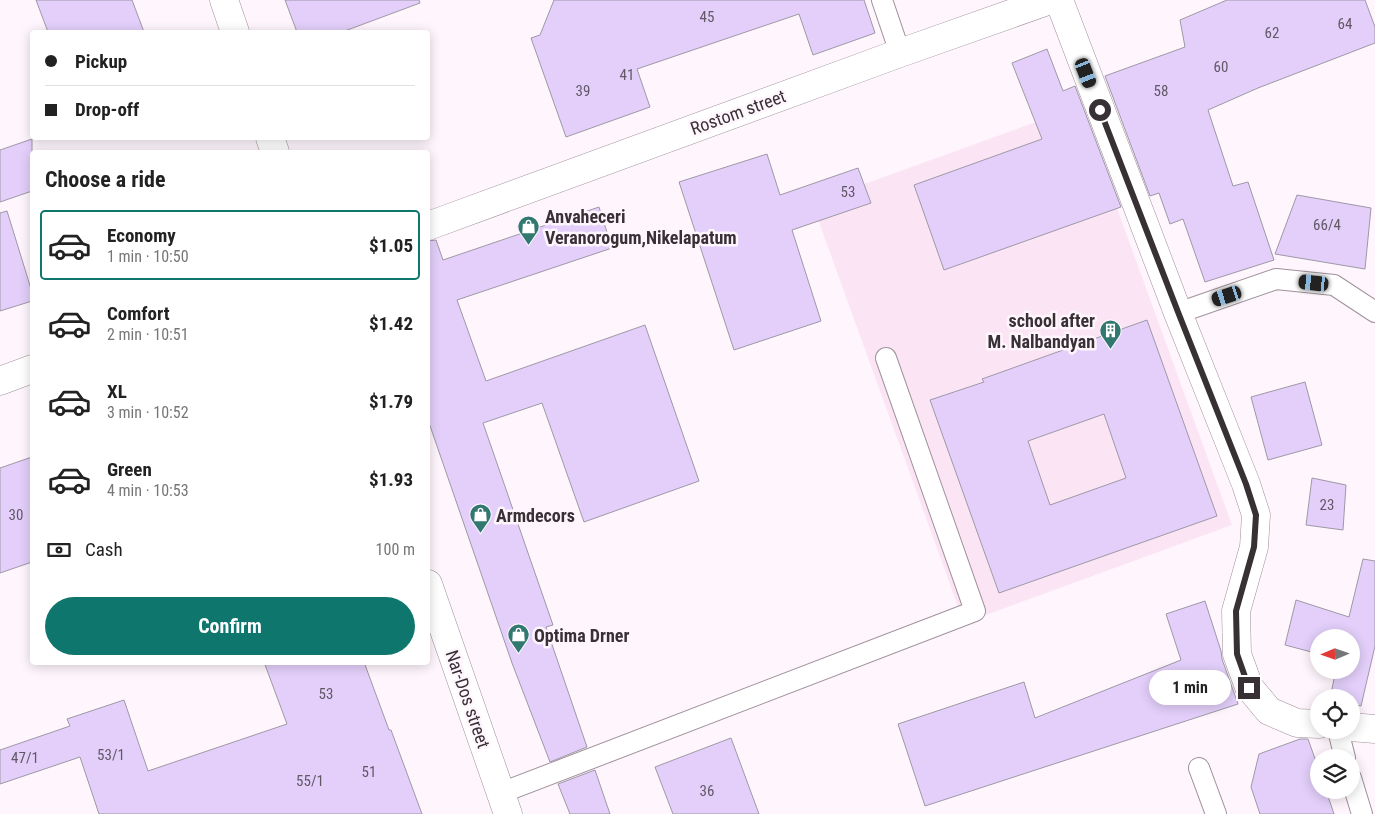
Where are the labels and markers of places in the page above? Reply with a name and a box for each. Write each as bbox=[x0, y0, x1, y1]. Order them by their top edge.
place label: Anvaheceri Veranorogum,Nikelapatum bbox=[545, 206, 737, 248]
shop icon: Anvaheceri Veranorogum,Nikelapatum bbox=[517, 214, 541, 245]
place label: school after M. Nalbandyan bbox=[988, 310, 1095, 352]
building icon: school after M. Nalbandyan bbox=[1099, 318, 1123, 349]
shop icon: Armdecors bbox=[468, 503, 492, 534]
place label: Armdecors bbox=[496, 505, 575, 526]
shop icon: Optima Drner bbox=[506, 623, 530, 654]
place label: Optima Drner bbox=[534, 625, 629, 646]

